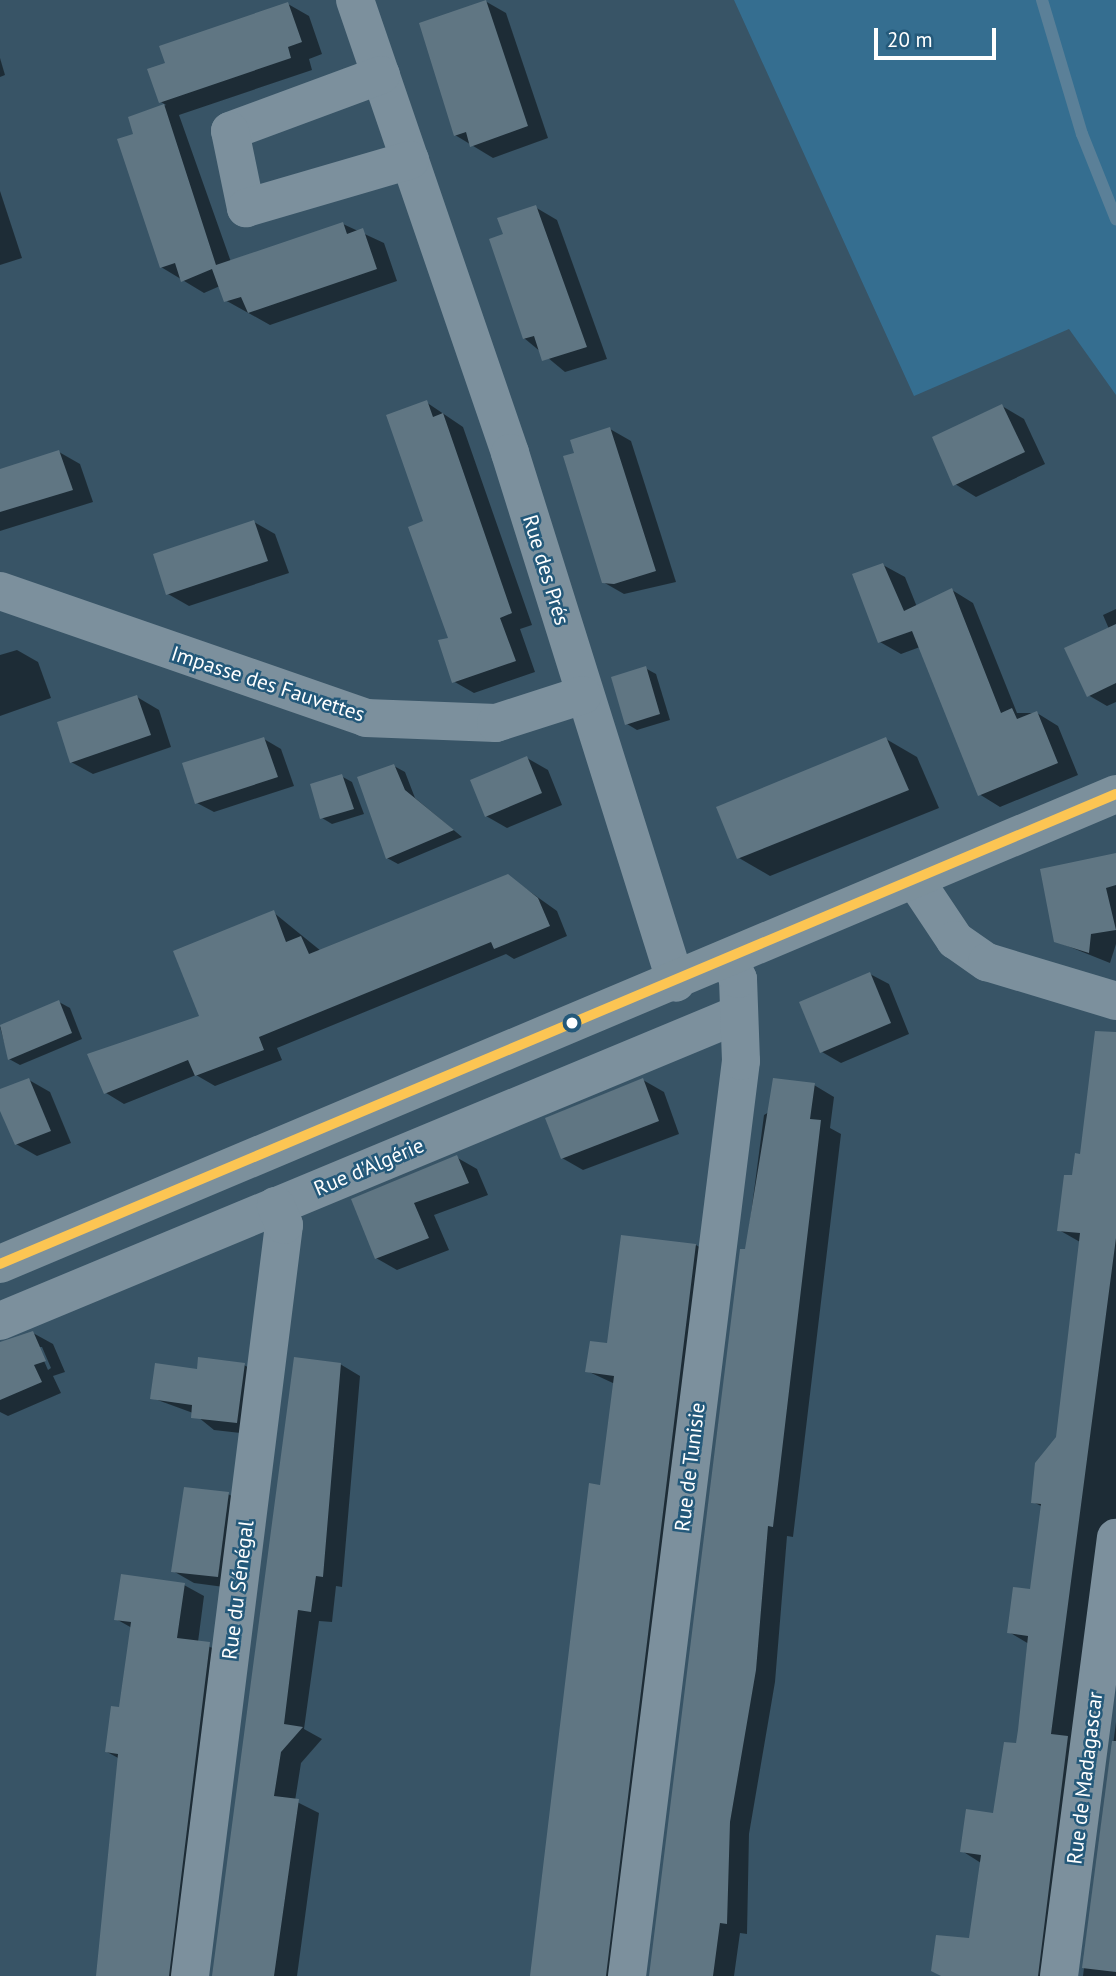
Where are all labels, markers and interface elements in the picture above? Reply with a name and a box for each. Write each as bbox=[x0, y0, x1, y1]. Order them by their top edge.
scale bar bbox=[878, 14, 1000, 58]
text: 20 m bbox=[887, 26, 933, 53]
street label: Rue des Prés bbox=[517, 512, 575, 628]
street label: Impasse des Fauvettes bbox=[168, 641, 368, 727]
unlabelled marker bbox=[565, 1016, 579, 1030]
street label: Rue d'Algérie bbox=[310, 1133, 428, 1201]
street label: Rue de Tunisie bbox=[670, 1401, 710, 1533]
street label: Rue du Sénégal bbox=[217, 1519, 259, 1661]
street label: Rue de Madagascar bbox=[1062, 1690, 1108, 1866]

